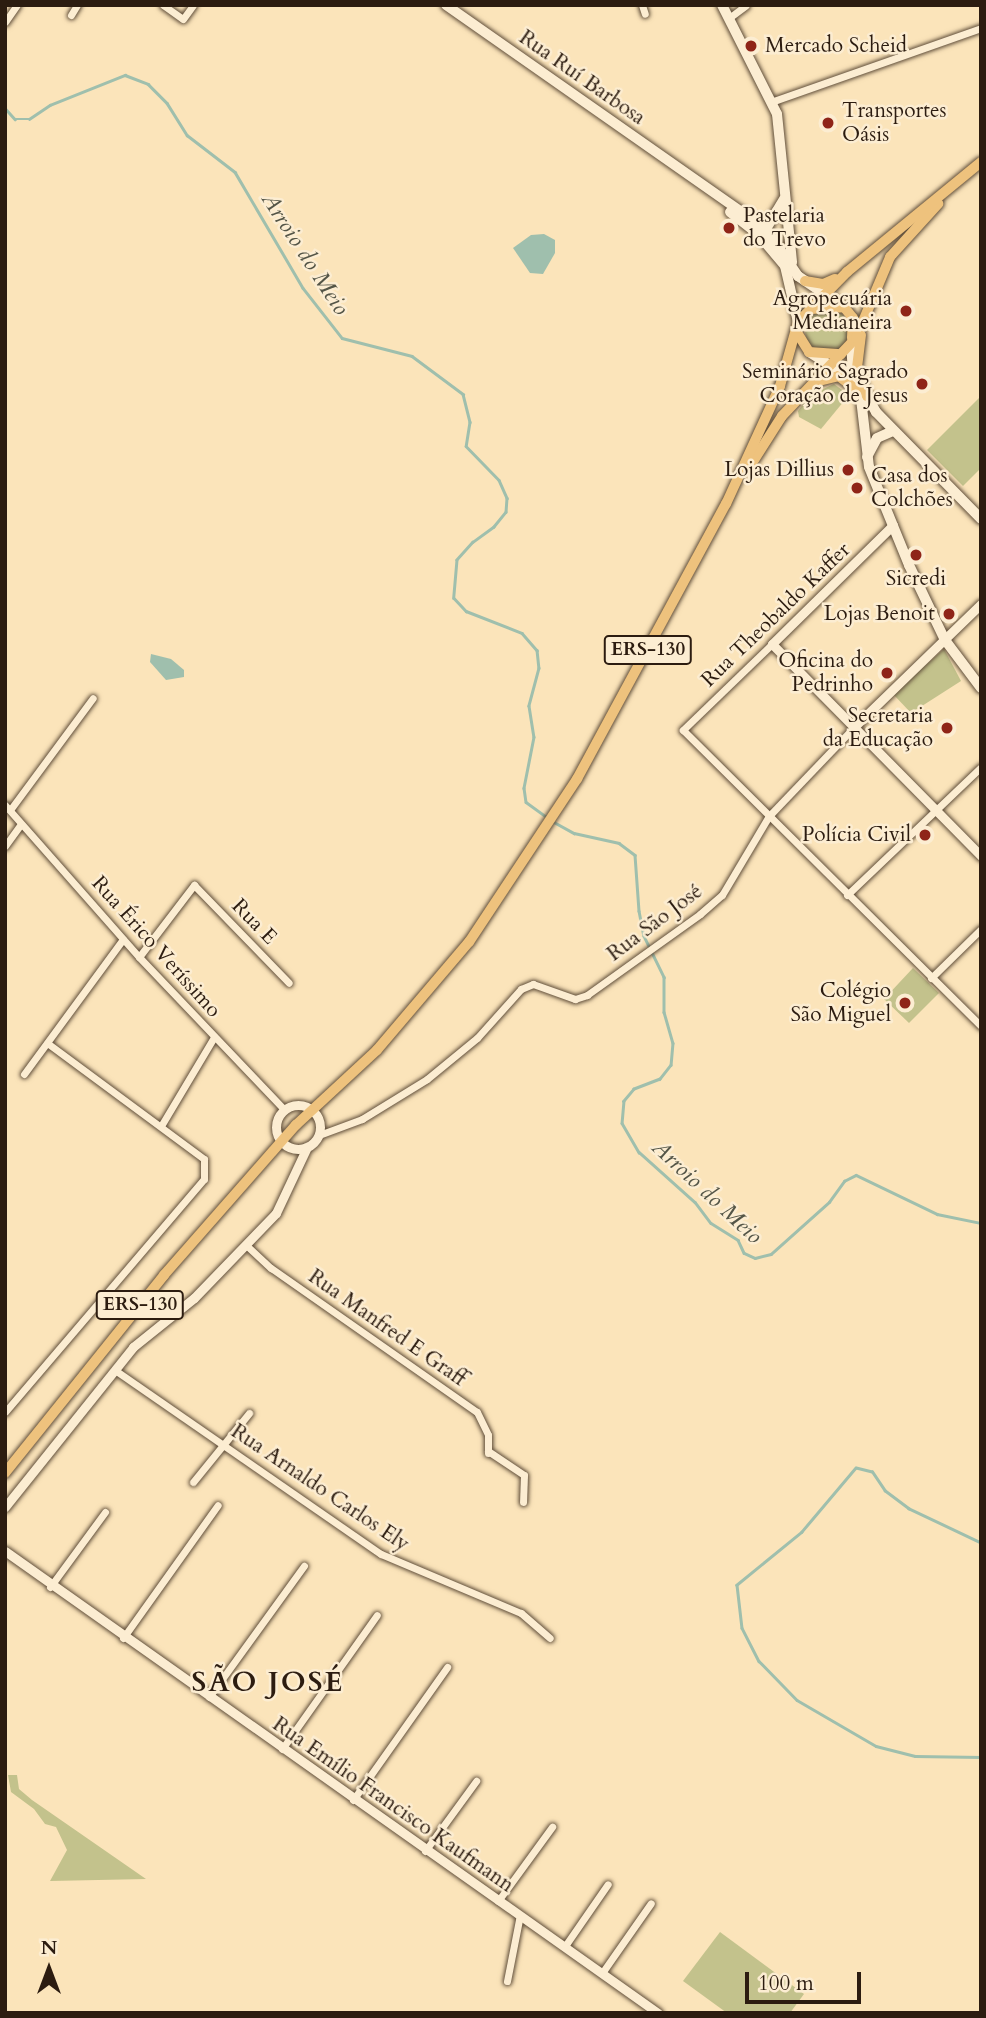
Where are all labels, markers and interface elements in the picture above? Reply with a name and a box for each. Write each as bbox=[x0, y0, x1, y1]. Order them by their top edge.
street label: Rua Ruí Barbosa bbox=[514, 25, 650, 131]
place label: Mercado Scheid bbox=[765, 33, 907, 59]
marker: Mercado Scheid bbox=[743, 38, 759, 54]
place label: Transportes Oásis bbox=[842, 98, 946, 148]
marker: Transportes Oásis bbox=[820, 115, 836, 131]
water label: Arroio do Meio bbox=[255, 187, 355, 321]
place label: Pastelaria do Trevo bbox=[743, 203, 826, 253]
marker: Pastelaria do Trevo bbox=[721, 220, 737, 236]
place label: Agropecuária Medianeira bbox=[773, 286, 892, 336]
marker: Agropecuária Medianeira bbox=[898, 303, 914, 319]
place label: Seminário Sagrado Coração de Jesus bbox=[742, 359, 908, 409]
marker: Seminário Sagrado Coração de Jesus bbox=[914, 376, 930, 392]
place label: Lojas Dillius bbox=[724, 457, 834, 483]
marker: Lojas Dillius bbox=[840, 462, 856, 478]
place label: Casa dos Colchões bbox=[871, 463, 953, 513]
marker: Casa dos Colchões bbox=[849, 480, 865, 496]
street label: Rua Theobaldo Kaffer bbox=[696, 538, 856, 692]
marker: Sicredi bbox=[908, 547, 924, 563]
place label: Sicredi bbox=[886, 566, 946, 592]
place label: Lojas Benoit bbox=[824, 601, 935, 627]
marker: Lojas Benoit bbox=[941, 606, 957, 622]
road number: ERS-130 bbox=[602, 635, 694, 666]
place label: Oficina do Pedrinho bbox=[778, 648, 873, 698]
marker: Oficina do Pedrinho bbox=[879, 665, 895, 681]
place label: Secretaria da Educação bbox=[823, 703, 933, 753]
marker: Secretaria da Educação bbox=[939, 720, 955, 736]
place label: Polícia Civil bbox=[802, 822, 911, 848]
marker: Polícia Civil bbox=[917, 827, 933, 843]
street label: Rua Érico Veríssimo bbox=[86, 871, 226, 1023]
street label: Rua São José bbox=[603, 879, 707, 967]
street label: Rua E bbox=[226, 894, 282, 950]
place label: Colégio São Miguel bbox=[790, 978, 891, 1028]
marker: Colégio São Miguel bbox=[897, 995, 913, 1011]
water label: Arroio do Meio bbox=[646, 1134, 768, 1250]
street label: Rua Manfred E Graff bbox=[303, 1264, 471, 1392]
road number: ERS-130 bbox=[94, 1289, 186, 1320]
street label: Rua Arnaldo Carlos Ely bbox=[226, 1419, 414, 1557]
district label: SÃO JOSÉ bbox=[193, 1665, 343, 1699]
street label: Rua Emílio Francisco Kaufmann bbox=[268, 1712, 518, 1898]
north arrow bbox=[14, 1934, 84, 2004]
text: N bbox=[41, 1935, 57, 1961]
scale bar bbox=[748, 1958, 864, 2002]
text: 100 m bbox=[758, 1969, 814, 1998]

